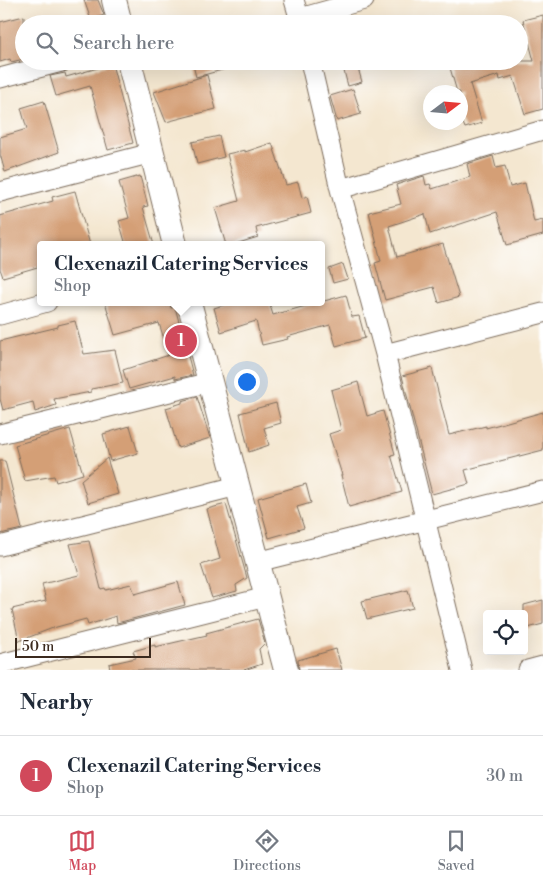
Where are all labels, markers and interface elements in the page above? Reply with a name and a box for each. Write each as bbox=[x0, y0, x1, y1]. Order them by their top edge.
search box bbox=[15, 15, 528, 70]
icon: search bbox=[33, 29, 61, 57]
text: Search here bbox=[73, 31, 174, 55]
north arrow bbox=[423, 85, 468, 130]
popup bbox=[37, 241, 325, 306]
text: Clexenazil Catering Services bbox=[54, 252, 308, 276]
text: Shop bbox=[54, 276, 91, 296]
pin: 1 bbox=[165, 322, 197, 360]
your location bbox=[234, 369, 260, 395]
map controls bbox=[483, 610, 528, 655]
button: locate bbox=[483, 610, 528, 655]
scale bar bbox=[15, 635, 151, 658]
text: 50 m bbox=[22, 638, 54, 656]
text: Nearby bbox=[20, 690, 93, 716]
text: Clexenazil Catering Services bbox=[67, 754, 321, 778]
text: 1 bbox=[32, 766, 40, 786]
text: 30 m bbox=[486, 766, 523, 786]
text: Shop bbox=[67, 778, 104, 798]
tab: Map bbox=[68, 827, 96, 875]
tab: Directions bbox=[233, 827, 301, 875]
tab: Saved bbox=[438, 827, 475, 875]

